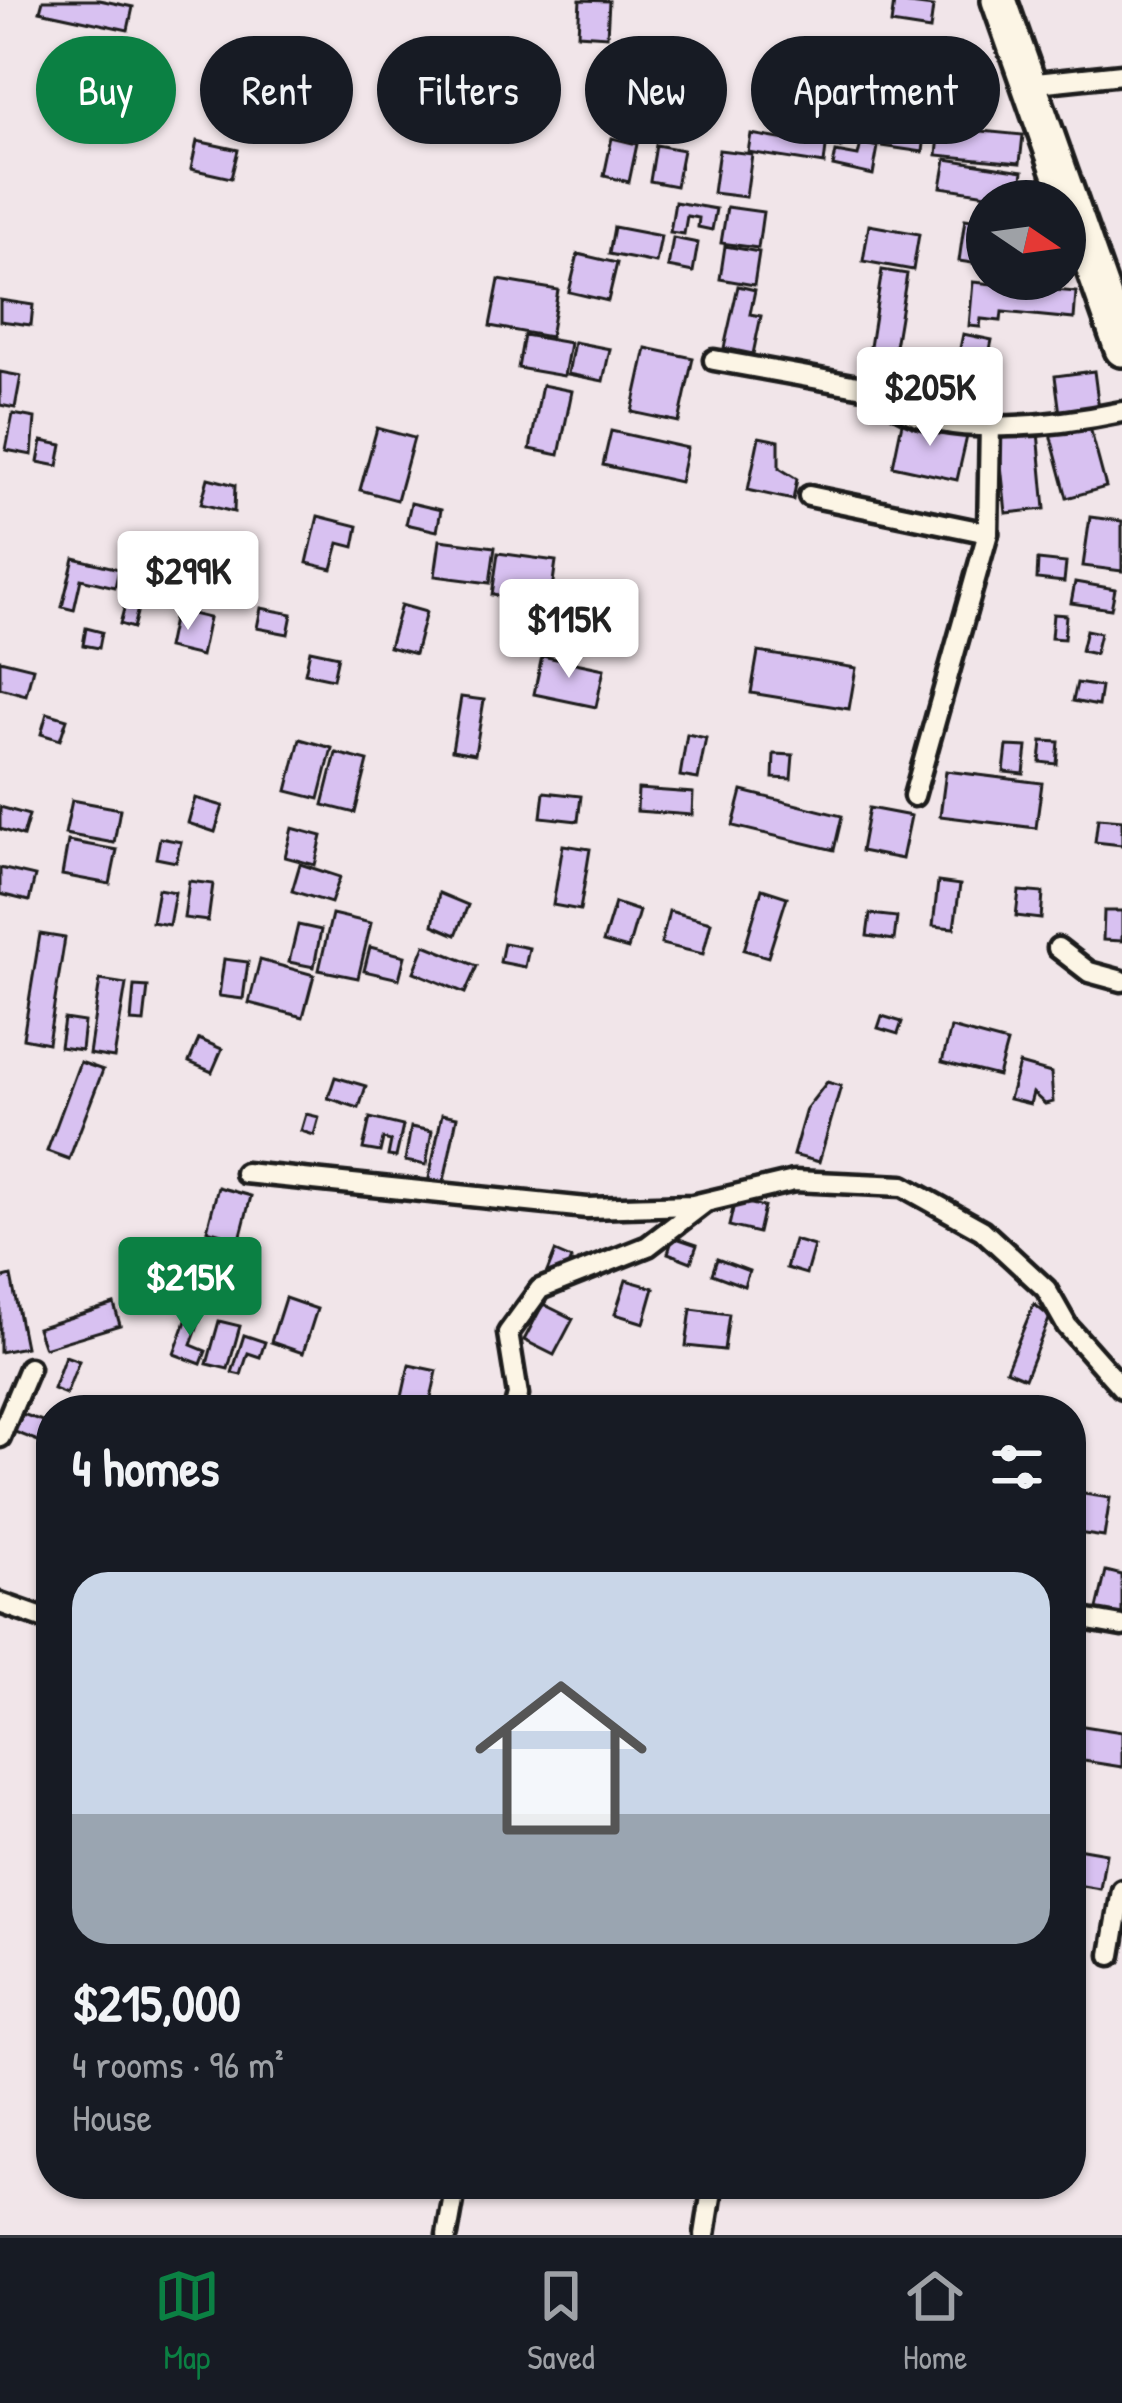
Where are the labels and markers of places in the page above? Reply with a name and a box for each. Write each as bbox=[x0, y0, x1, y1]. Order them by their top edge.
pin: $205K bbox=[846, 347, 1014, 449]
pin: $299K bbox=[104, 531, 272, 633]
pin: $115K bbox=[485, 579, 653, 681]
pin: $215K bbox=[106, 1237, 274, 1339]

